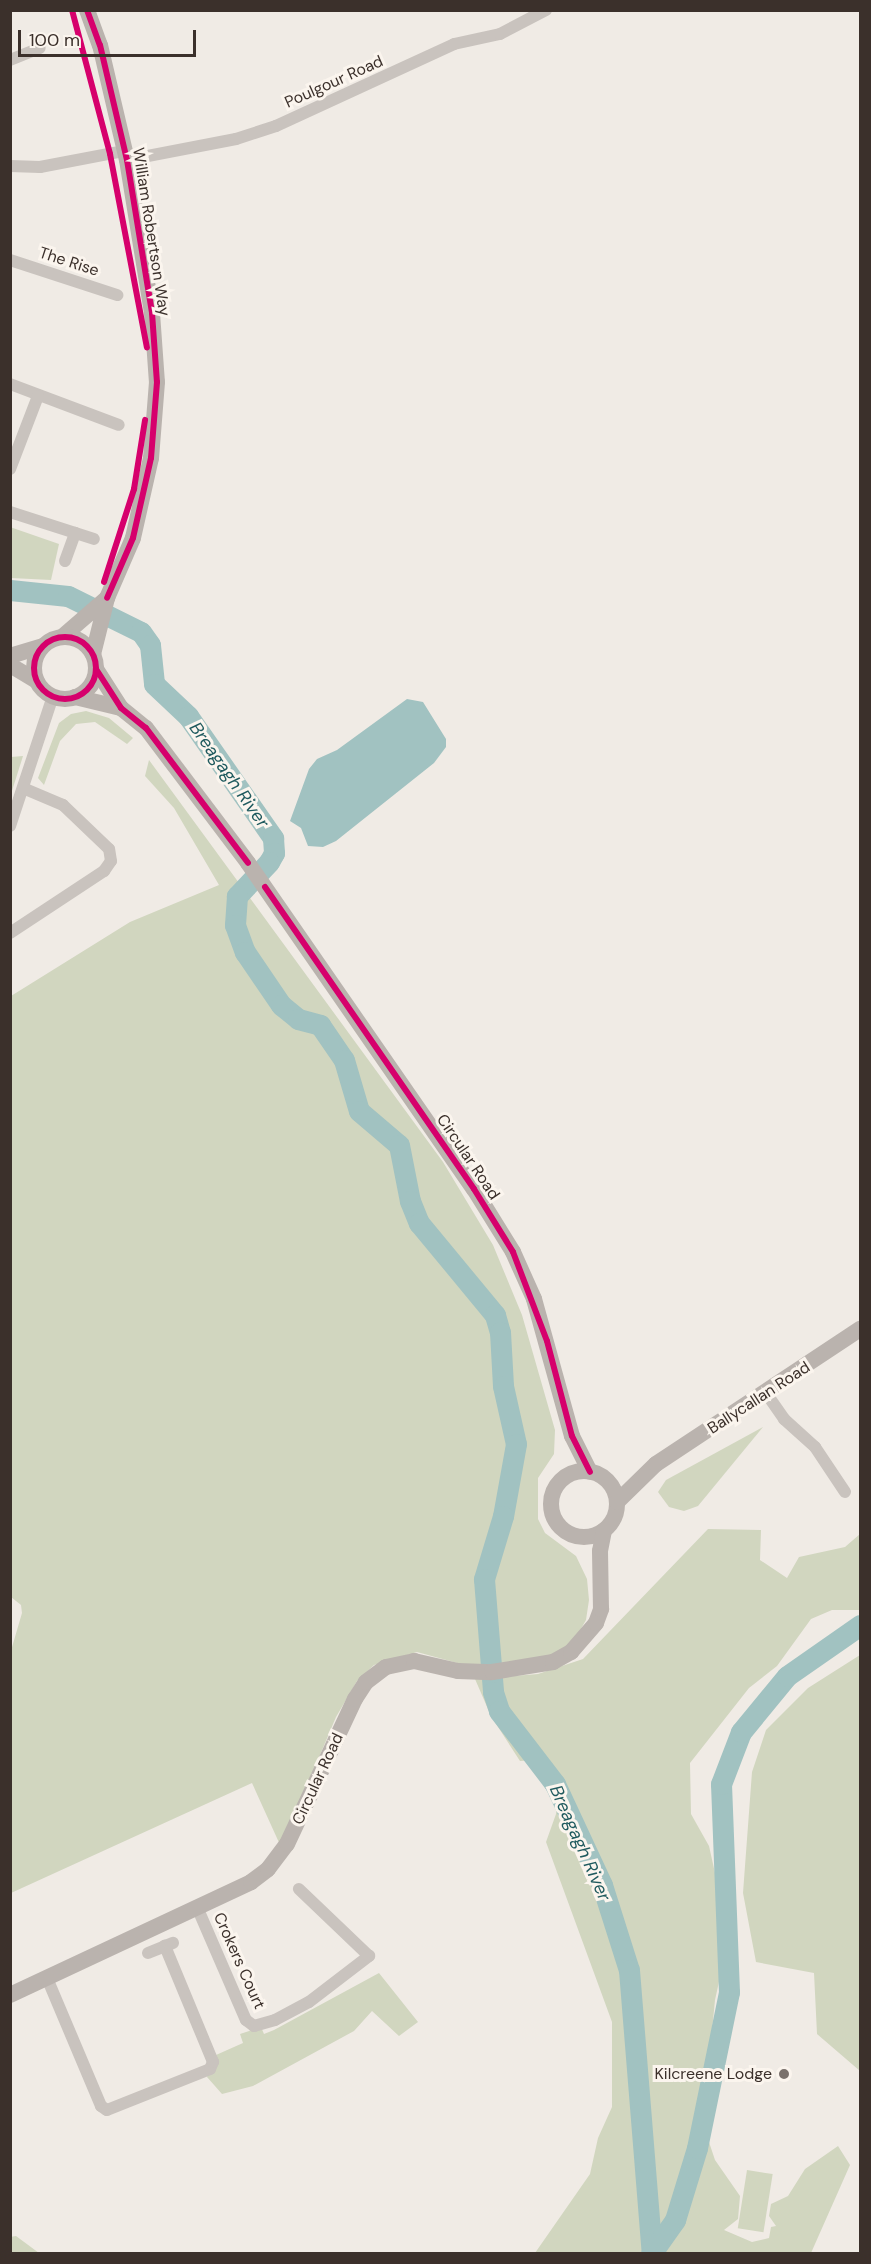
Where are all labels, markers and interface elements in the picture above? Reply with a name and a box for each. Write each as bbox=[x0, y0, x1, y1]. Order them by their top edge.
scale bar bbox=[21, 18, 200, 56]
text: 100 m bbox=[29, 28, 80, 52]
street label: Poulgour Road bbox=[282, 52, 386, 112]
street label: William Robertson Way bbox=[128, 146, 174, 318]
street label: The Rise bbox=[37, 243, 101, 281]
water label: Breagagh River bbox=[185, 718, 273, 832]
street label: Circular Road bbox=[432, 1111, 504, 1203]
street label: Ballycallan Road bbox=[704, 1358, 814, 1438]
street label: Circular Road bbox=[288, 1730, 348, 1828]
water label: Breagagh River bbox=[545, 1782, 615, 1904]
street label: Crokers Court bbox=[209, 1910, 269, 2012]
place label: Kilcreene Lodge bbox=[654, 2064, 772, 2084]
marker: Kilcreene Lodge bbox=[777, 2067, 791, 2081]

